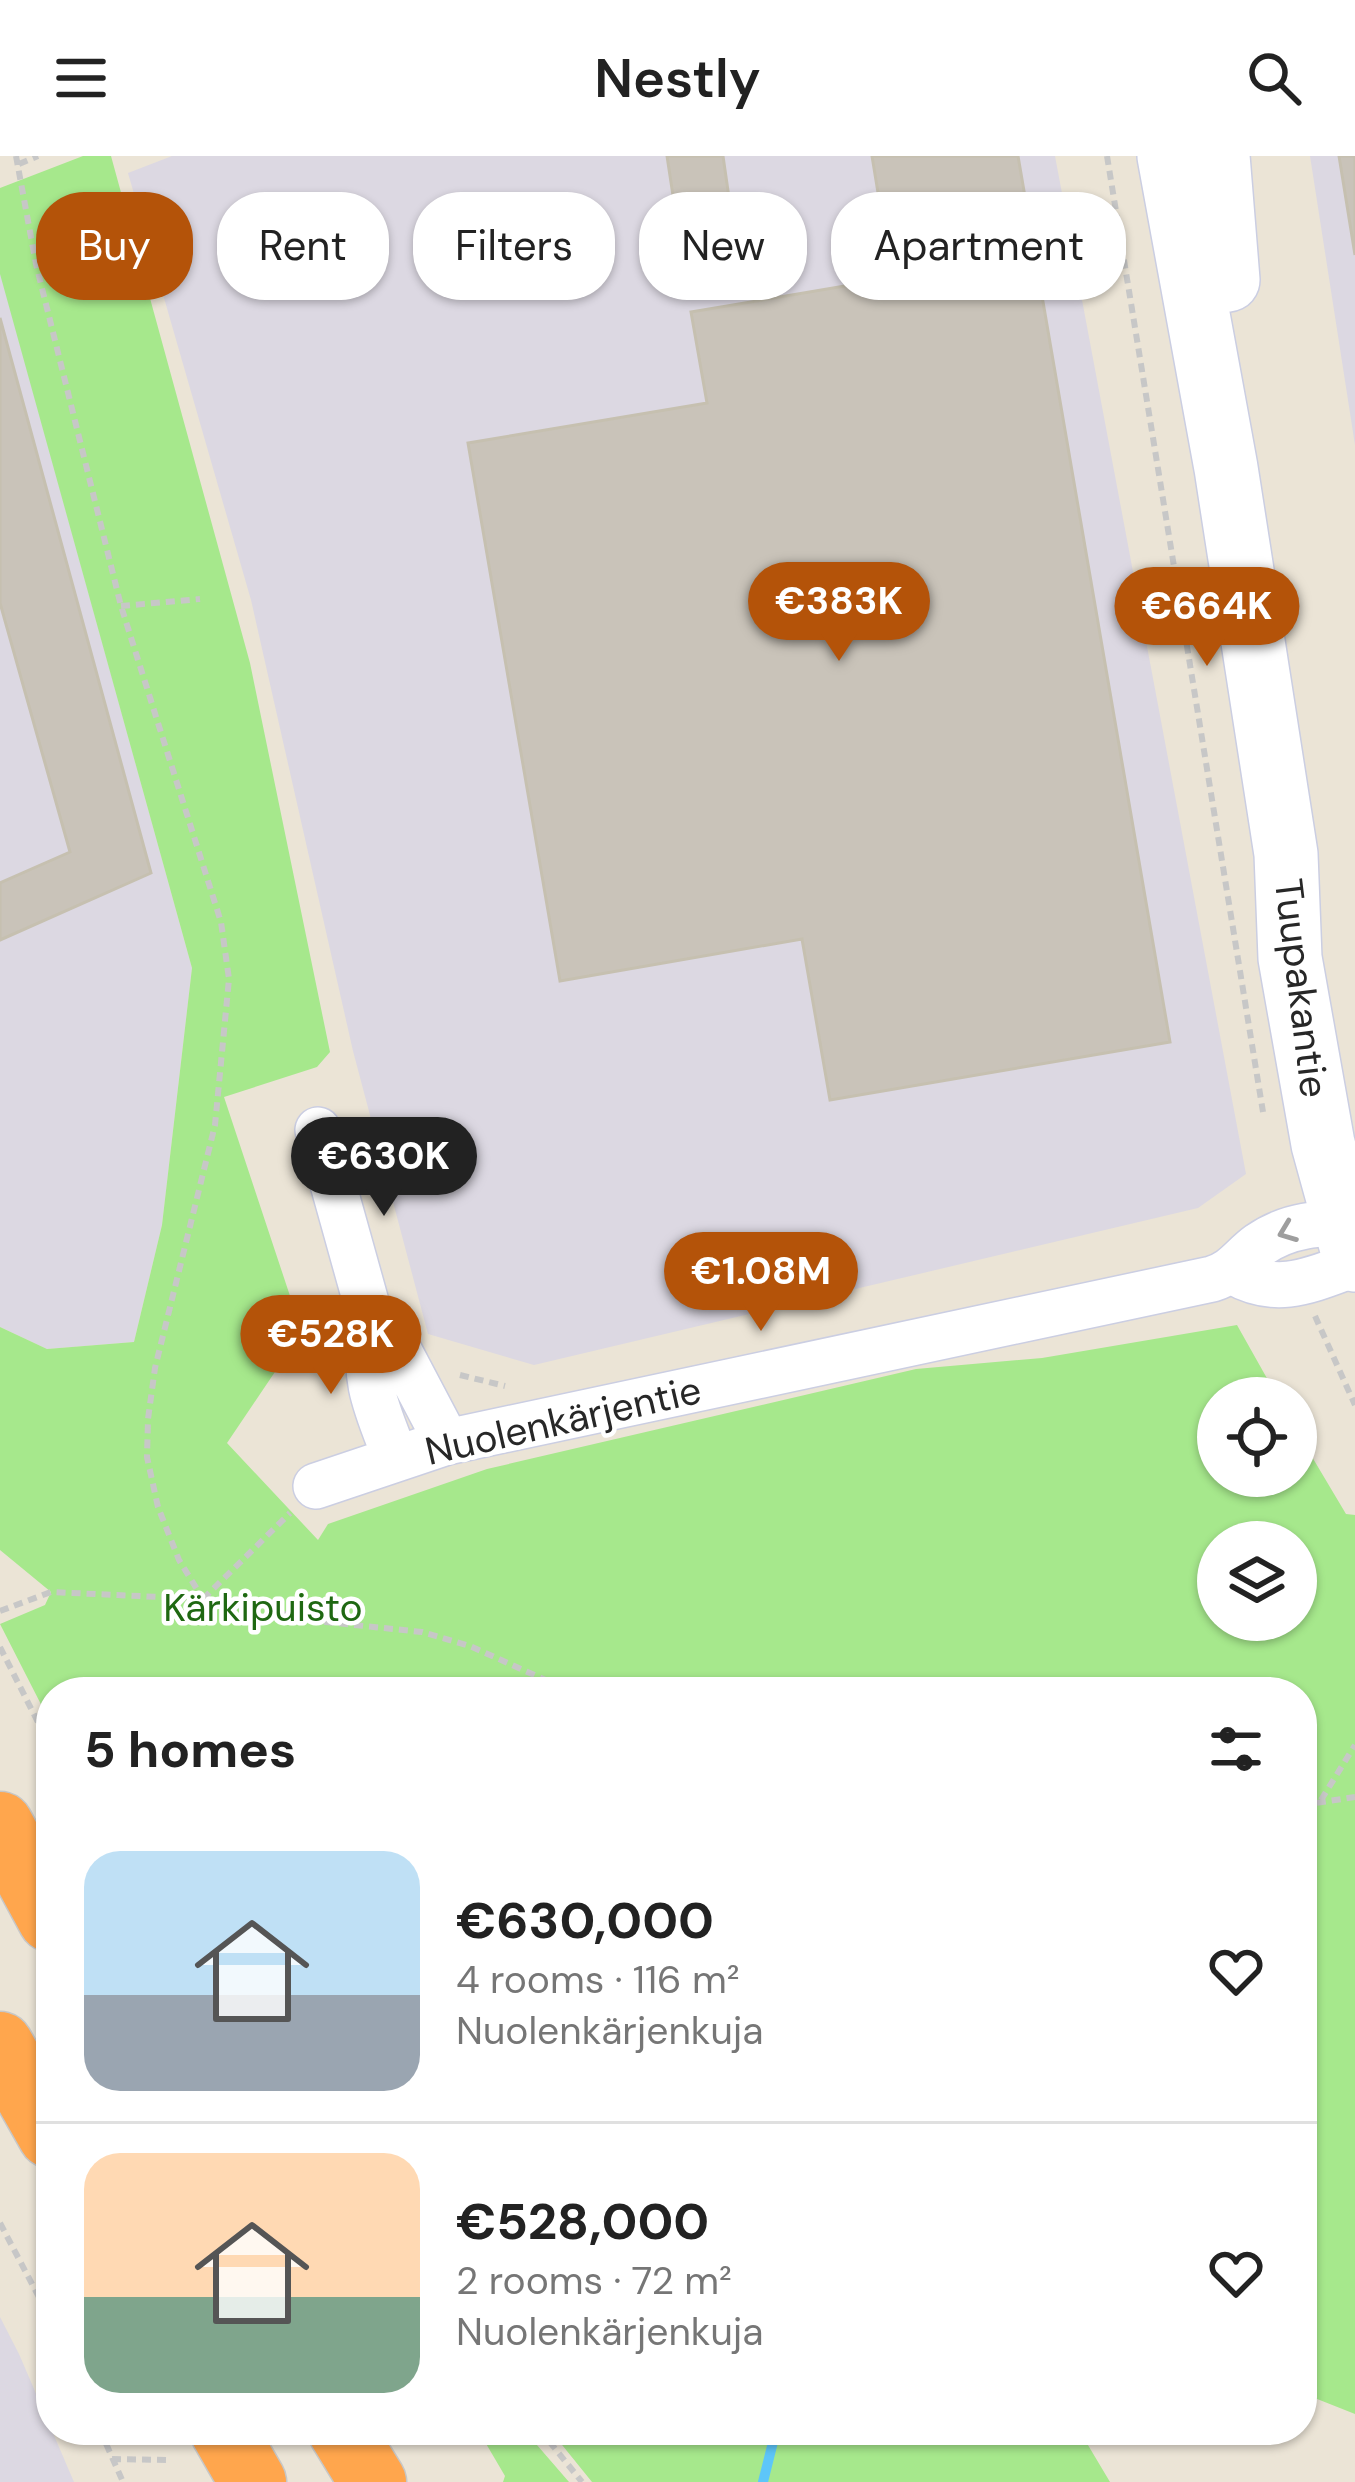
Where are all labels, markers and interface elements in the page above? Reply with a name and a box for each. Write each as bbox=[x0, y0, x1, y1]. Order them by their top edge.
text: Nestly bbox=[594, 43, 761, 114]
icon: menu bbox=[48, 45, 114, 111]
icon: search bbox=[1241, 45, 1307, 111]
chip: Buy bbox=[36, 192, 193, 300]
chip: Rent bbox=[217, 192, 389, 300]
chip: Filters bbox=[413, 192, 615, 300]
chip: New bbox=[639, 192, 807, 300]
chip: Apartment bbox=[831, 192, 1126, 300]
pin: €383K bbox=[755, 562, 923, 664]
pin: €664K bbox=[1123, 567, 1291, 669]
text: €383K bbox=[775, 575, 903, 626]
text: €664K bbox=[1141, 580, 1273, 631]
street label: Tuupakantie bbox=[1263, 876, 1340, 1100]
pin: €630K bbox=[300, 1117, 468, 1219]
text: €630K bbox=[318, 1130, 450, 1181]
one-way arrow bbox=[1278, 1218, 1299, 1242]
pin: €1.08M bbox=[663, 1232, 859, 1334]
text: €1.08M bbox=[691, 1245, 831, 1296]
pin: €528K bbox=[247, 1295, 415, 1397]
text: €528K bbox=[267, 1308, 395, 1359]
street label: Nuolenkärjentie bbox=[420, 1364, 706, 1477]
map controls bbox=[1197, 1377, 1317, 1641]
button: locate bbox=[1197, 1377, 1317, 1497]
button: layers bbox=[1197, 1521, 1317, 1641]
park label: Kärkipuisto bbox=[163, 1582, 363, 1633]
text: 5 homes bbox=[84, 1716, 296, 1783]
icon: filters bbox=[1203, 1716, 1269, 1782]
text: €630,000 bbox=[456, 1887, 714, 1954]
icon: home bbox=[180, 1899, 324, 2043]
icon: heart bbox=[1203, 1938, 1269, 2004]
text: 4 rooms · 116 m² bbox=[456, 1954, 740, 2005]
text: Nuolenkärjenkuja bbox=[456, 2005, 764, 2056]
text: €528,000 bbox=[456, 2188, 709, 2255]
icon: home bbox=[180, 2201, 324, 2345]
icon: heart bbox=[1203, 2240, 1269, 2306]
text: 2 rooms · 72 m² bbox=[456, 2255, 732, 2306]
text: Nuolenkärjenkuja bbox=[456, 2306, 764, 2357]

